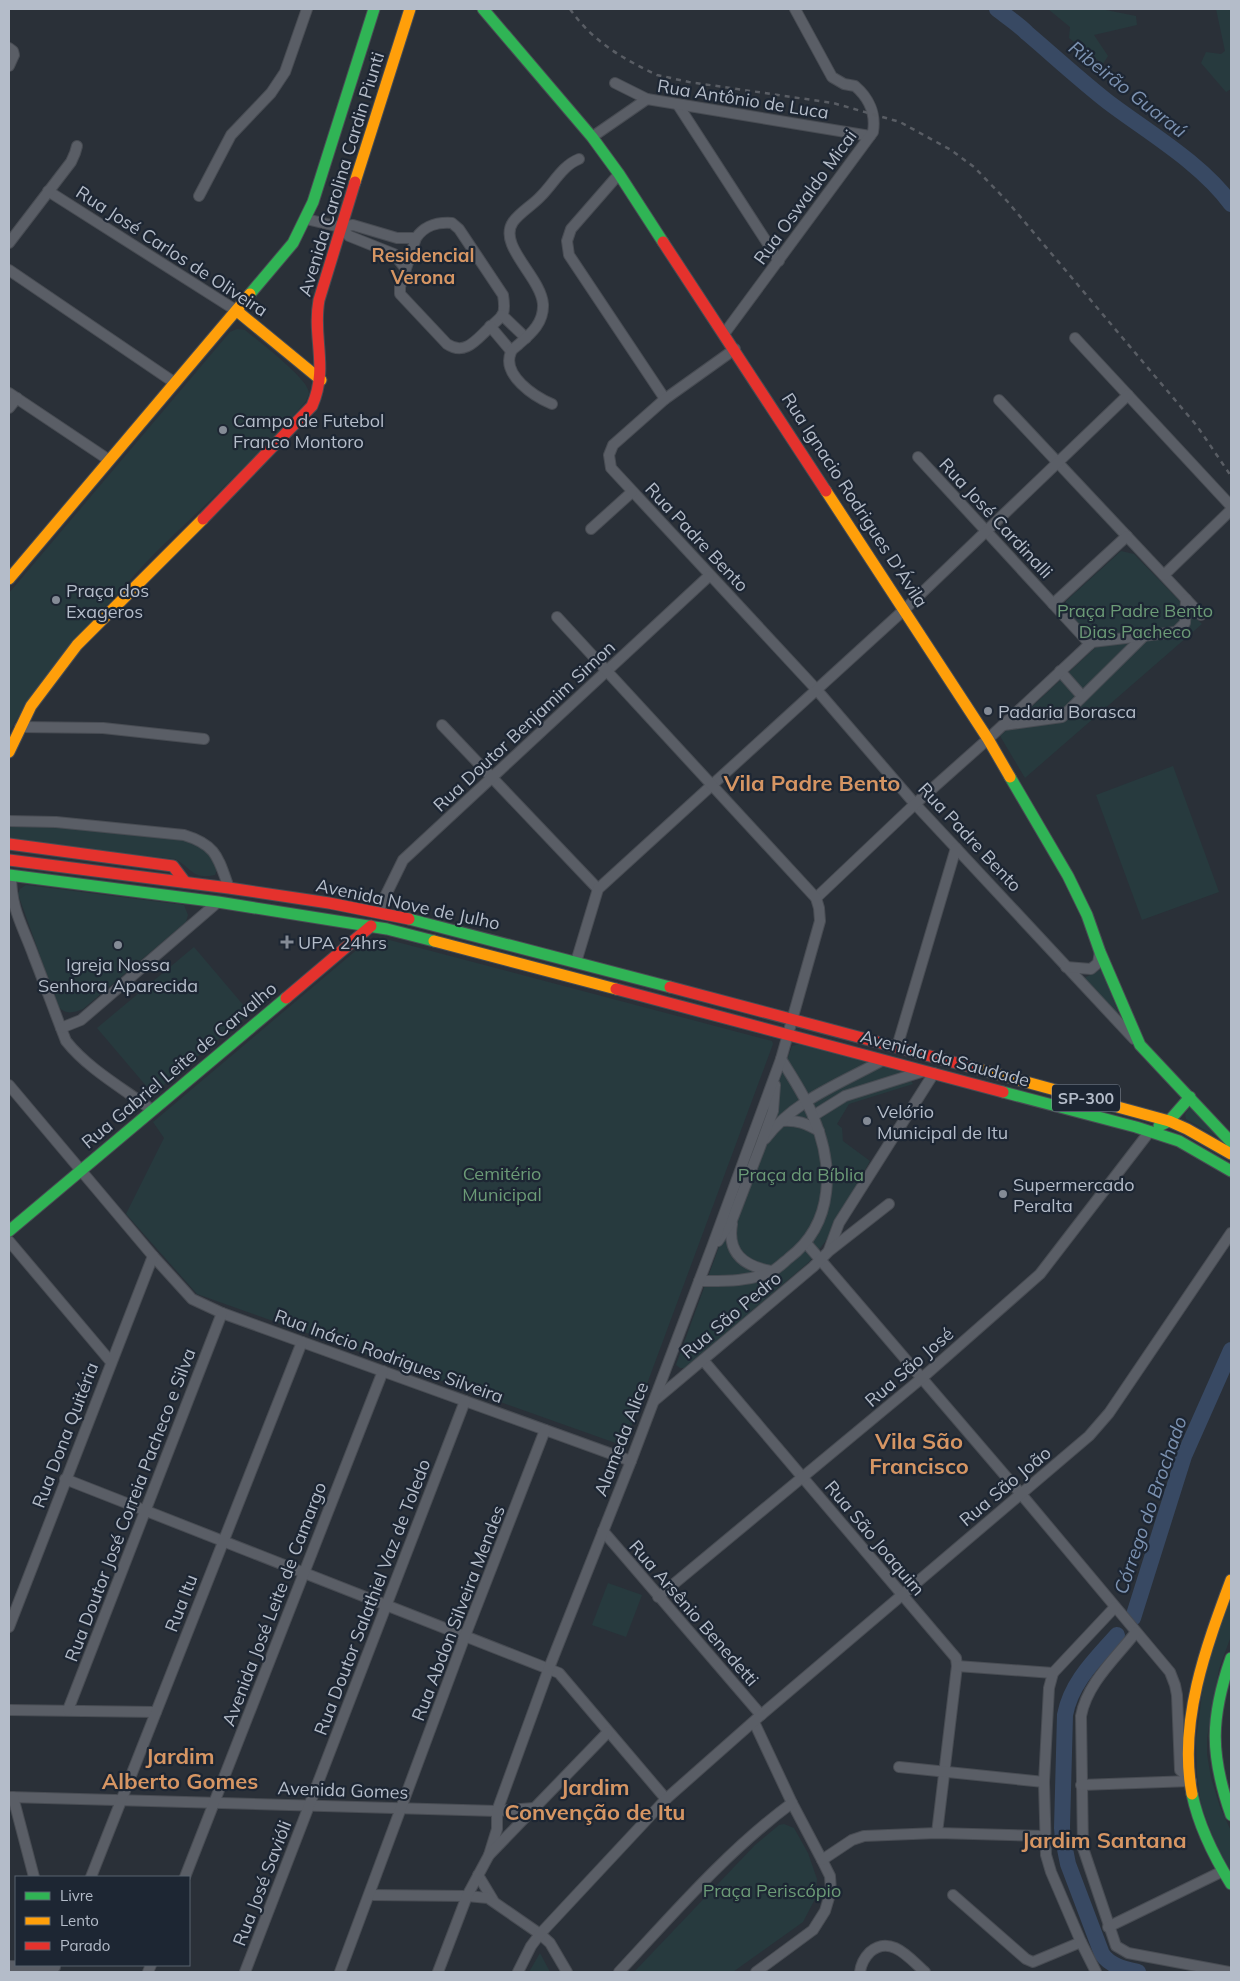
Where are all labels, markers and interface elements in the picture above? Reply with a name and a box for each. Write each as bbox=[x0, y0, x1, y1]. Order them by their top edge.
water label: Ribeirão Guaraú bbox=[1064, 35, 1192, 143]
street label: Avenida Carolina Cardin Piunti bbox=[293, 49, 389, 299]
street label: Rua Antônio de Luca bbox=[656, 74, 830, 124]
street label: Rua Oswaldo Micai bbox=[748, 125, 862, 269]
street label: Rua José Carlos de Oliveira bbox=[72, 180, 272, 322]
district label: Residencial Verona bbox=[372, 243, 474, 289]
street label: Rua Ignacio Rodrigues D'Ávila bbox=[777, 388, 933, 612]
place label: Campo de Futebol Franco Montoro bbox=[233, 409, 384, 453]
marker: Campo de Futebol Franco Montoro bbox=[217, 424, 229, 436]
street label: Rua José Cardinalli bbox=[934, 453, 1058, 583]
street label: Rua Padre Bento bbox=[640, 478, 754, 596]
place label: Praça dos Exageros bbox=[66, 579, 149, 623]
marker: Praça dos Exageros bbox=[50, 594, 62, 606]
park label: Praça Padre Bento Dias Pacheco bbox=[1057, 599, 1213, 643]
street label: Rua Doutor Benjamim Simon bbox=[428, 636, 620, 816]
place label: Padaria Borasca bbox=[998, 700, 1136, 723]
marker: Padaria Borasca bbox=[982, 705, 994, 717]
district label: Vila Padre Bento bbox=[723, 769, 900, 797]
street label: Rua Padre Bento bbox=[913, 778, 1027, 896]
street label: Avenida Nove de Julho bbox=[314, 873, 502, 935]
place label: UPA 24hrs bbox=[298, 931, 387, 954]
marker: UPA 24hrs bbox=[280, 935, 294, 949]
marker: Igreja Nossa Senhora Aparecida bbox=[112, 939, 124, 951]
place label: Igreja Nossa Senhora Aparecida bbox=[38, 953, 198, 997]
street label: Rua Gabriel Leite de Carvalho bbox=[77, 977, 281, 1153]
street label: Avenida da Saudade bbox=[858, 1024, 1032, 1092]
road number: SP-300 bbox=[1052, 1084, 1120, 1112]
place label: Velório Municipal de Itu bbox=[877, 1100, 1008, 1144]
marker: Velório Municipal de Itu bbox=[861, 1115, 873, 1127]
park label: Cemitério Municipal bbox=[462, 1162, 542, 1206]
park label: Praça da Bíblia bbox=[738, 1163, 864, 1186]
place label: Supermercado Peralta bbox=[1013, 1173, 1134, 1217]
marker: Supermercado Peralta bbox=[997, 1188, 1009, 1200]
street label: Rua São Pedro bbox=[676, 1266, 786, 1364]
street label: Rua Inácio Rodrigues Silveira bbox=[271, 1304, 507, 1408]
street label: Rua São José bbox=[860, 1322, 958, 1412]
street label: Rua Doutor José Correia Pacheco e Silva bbox=[59, 1345, 201, 1665]
street label: Rua Dona Quitéria bbox=[27, 1359, 103, 1511]
street label: Alameda Alice bbox=[589, 1379, 653, 1499]
water label: Córrego do Brochado bbox=[1108, 1413, 1192, 1597]
district label: Vila São Francisco bbox=[869, 1427, 969, 1480]
street label: Rua São João bbox=[954, 1441, 1056, 1531]
street label: Rua Doutor Salathiel Vaz de Toledo bbox=[309, 1456, 435, 1738]
street label: Rua São Joaquim bbox=[820, 1476, 930, 1600]
street label: Avenida José Leite de Camargo bbox=[217, 1479, 331, 1729]
street label: Rua Abdon Silveira Mendes bbox=[406, 1502, 510, 1724]
street label: Rua Arsênio Benedetti bbox=[624, 1535, 764, 1691]
street label: Rua Itu bbox=[160, 1571, 202, 1635]
district label: Jardim Alberto Gomes bbox=[102, 1742, 258, 1795]
district label: Jardim Convenção de Itu bbox=[505, 1773, 685, 1826]
street label: Avenida Gomes bbox=[277, 1776, 409, 1804]
street label: Rua José Savióli bbox=[228, 1817, 296, 1949]
district label: Jardim Santana bbox=[1021, 1826, 1187, 1854]
legend bbox=[15, 1876, 190, 1966]
park label: Praça Periscópio bbox=[703, 1879, 841, 1902]
text: Livre bbox=[60, 1886, 93, 1905]
text: Lento bbox=[60, 1911, 99, 1930]
text: Parado bbox=[60, 1936, 110, 1955]

